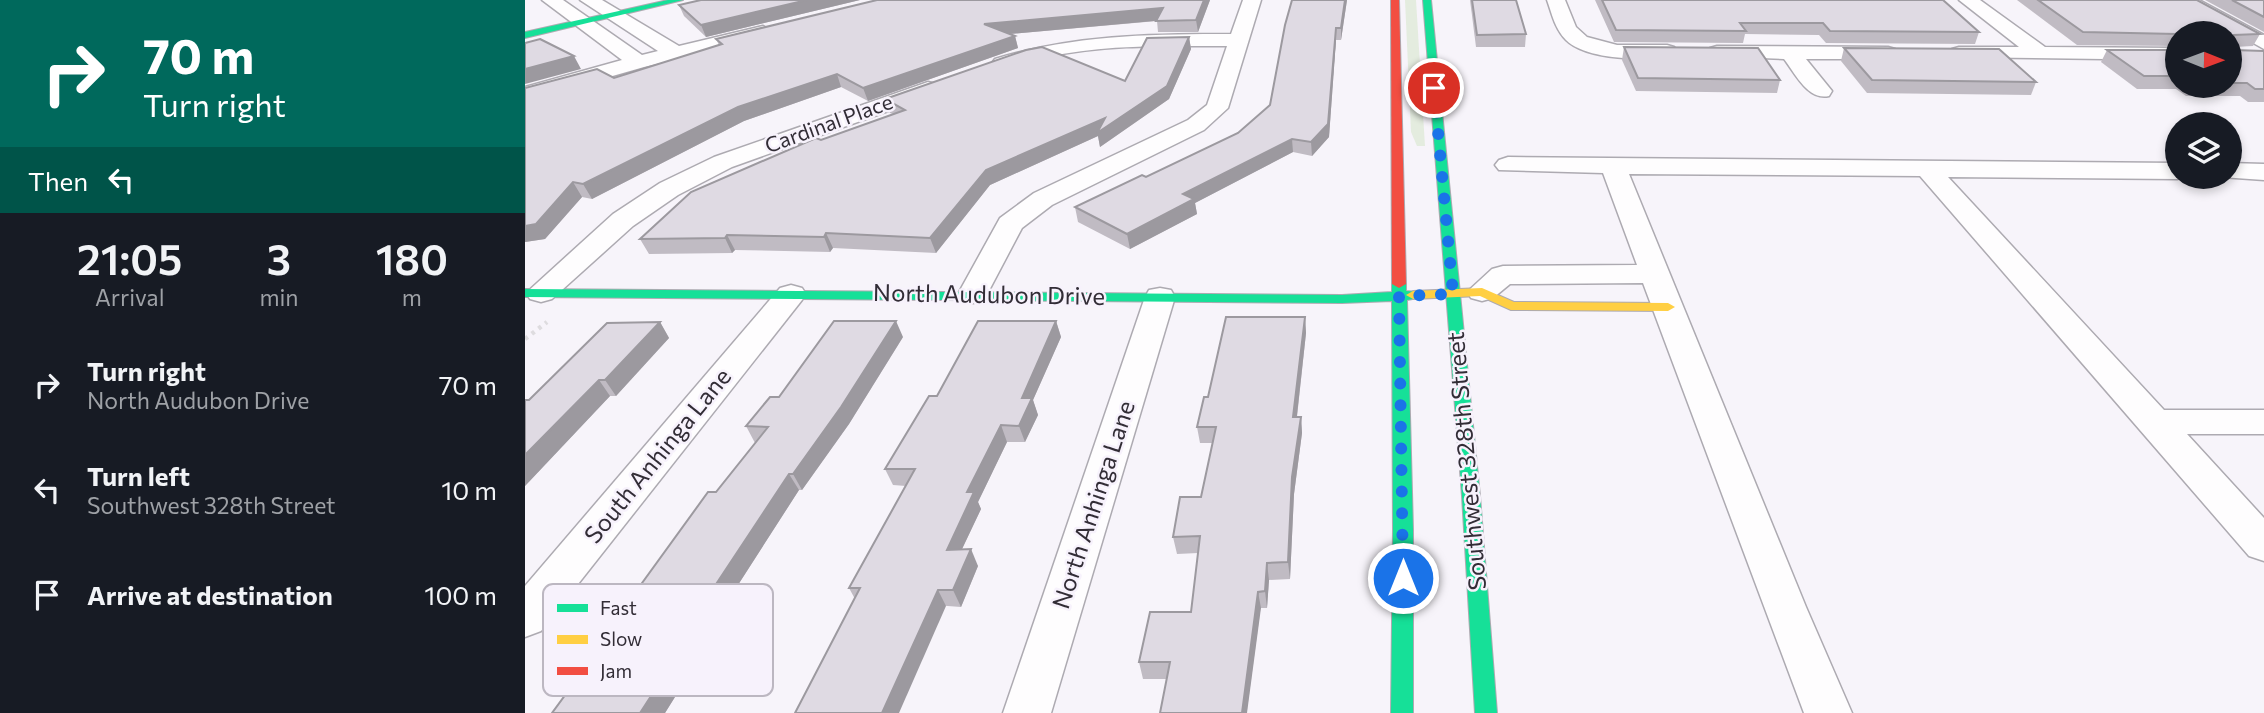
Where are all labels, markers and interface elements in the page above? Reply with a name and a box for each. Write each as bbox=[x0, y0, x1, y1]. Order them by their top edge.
north arrow bbox=[2165, 21, 2242, 98]
map controls bbox=[2165, 21, 2242, 189]
text: 70 m bbox=[143, 24, 254, 84]
icon: right bbox=[28, 28, 119, 119]
pin bbox=[1404, 58, 1464, 118]
icon: arrive bbox=[1415, 69, 1453, 107]
text: Turn right bbox=[143, 84, 286, 124]
street label: Cardinal Place bbox=[761, 88, 896, 157]
button: layers bbox=[2165, 112, 2242, 189]
icon: left bbox=[102, 161, 140, 199]
text: Then bbox=[28, 165, 88, 196]
text: 21:05 bbox=[77, 232, 182, 284]
text: 3 bbox=[267, 232, 291, 284]
text: 180 bbox=[376, 232, 448, 284]
street label: North Audubon Drive bbox=[873, 277, 1105, 310]
text: Arrival bbox=[95, 283, 165, 311]
text: min bbox=[259, 283, 299, 311]
text: m bbox=[402, 283, 422, 311]
street label: Southwest 328th Street bbox=[1440, 331, 1491, 592]
text: Turn right bbox=[87, 355, 206, 386]
street label: South Anhinga Lane bbox=[577, 362, 736, 548]
icon: right bbox=[28, 366, 66, 404]
text: 70 m bbox=[439, 369, 497, 400]
text: North Audubon Drive bbox=[87, 386, 309, 414]
street label: North Anhinga Lane bbox=[1045, 397, 1140, 612]
text: Turn left bbox=[87, 460, 190, 491]
icon: left bbox=[28, 471, 66, 509]
text: 10 m bbox=[441, 474, 497, 505]
text: Southwest 328th Street bbox=[87, 491, 336, 519]
position arrow bbox=[1366, 541, 1440, 615]
icon: arrive bbox=[28, 576, 66, 614]
text: Arrive at destination bbox=[87, 579, 333, 610]
text: 100 m bbox=[424, 579, 497, 610]
legend bbox=[543, 584, 773, 696]
text: Fast bbox=[600, 596, 637, 619]
text: Slow bbox=[600, 627, 642, 650]
text: Jam bbox=[600, 659, 632, 682]

